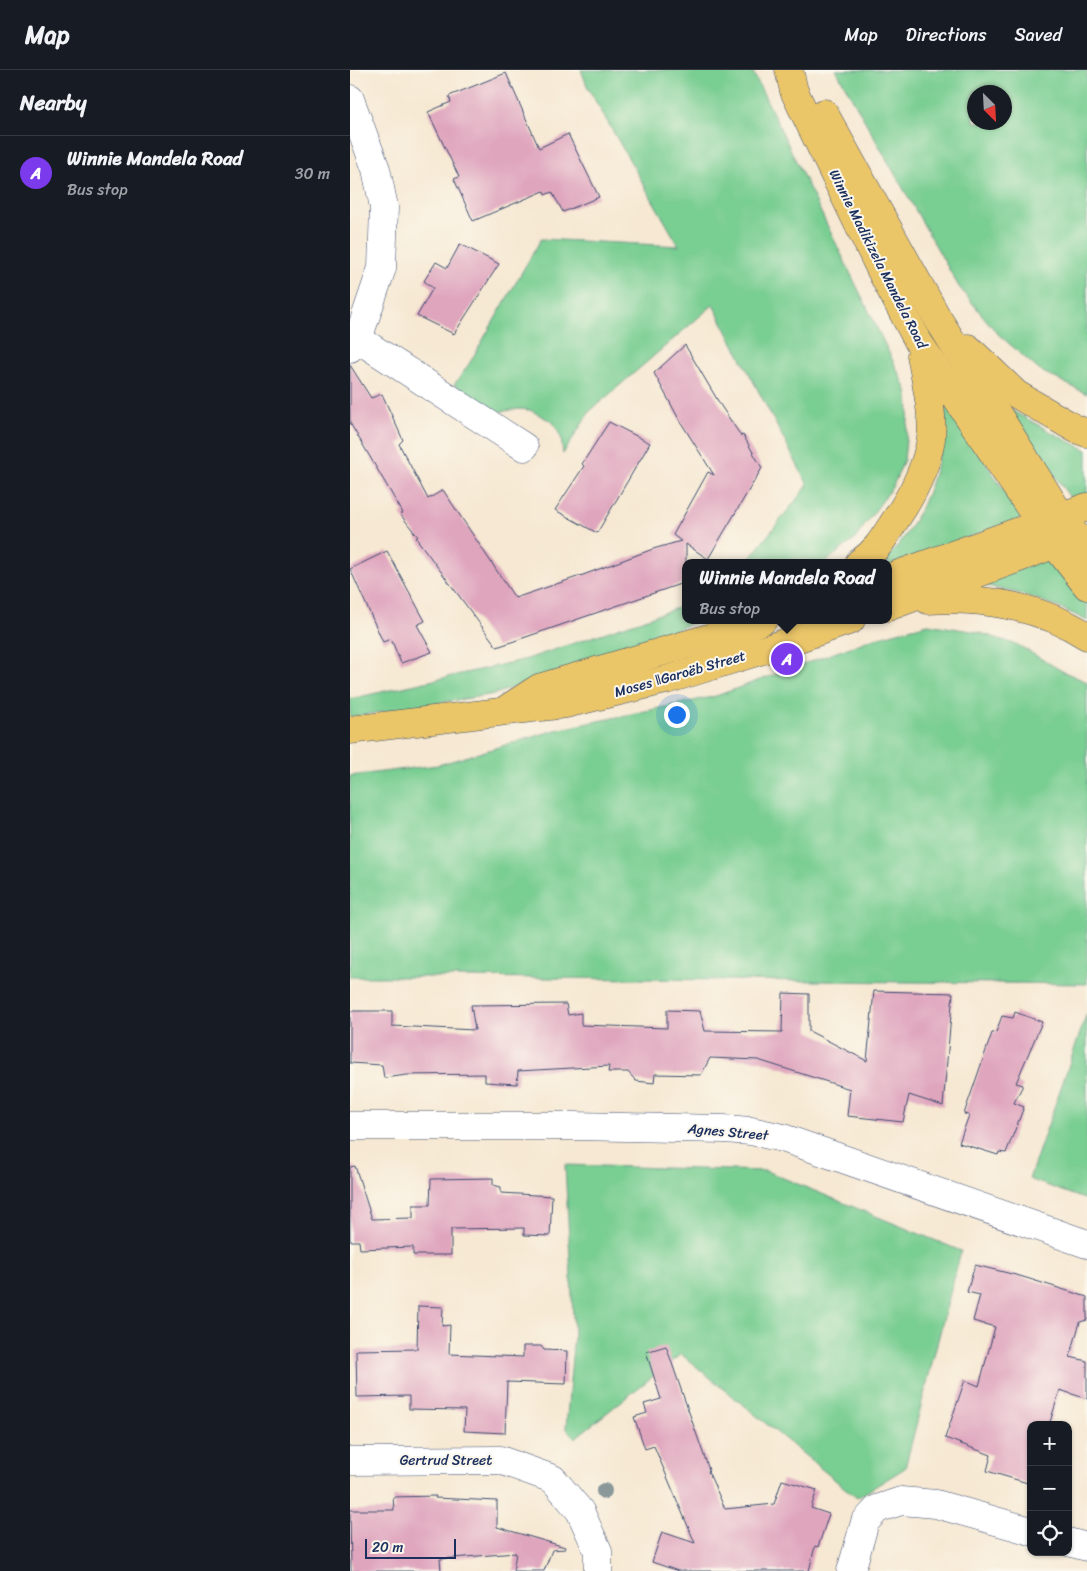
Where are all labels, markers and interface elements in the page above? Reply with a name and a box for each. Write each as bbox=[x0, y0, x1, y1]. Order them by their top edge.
text: Map bbox=[25, 14, 69, 56]
text: Map bbox=[845, 19, 878, 51]
text: Directions bbox=[906, 19, 987, 51]
text: Saved bbox=[1015, 19, 1062, 51]
text: Nearby bbox=[20, 84, 86, 122]
north arrow bbox=[967, 85, 1012, 130]
text: Winnie Mandela Road bbox=[67, 142, 243, 175]
text: A bbox=[31, 159, 41, 188]
text: 30 m bbox=[295, 159, 330, 188]
street label: Winnie Madikizela Mandela Road bbox=[822, 165, 935, 355]
text: Bus stop bbox=[67, 175, 128, 204]
popup bbox=[682, 559, 892, 624]
text: Winnie Mandela Road bbox=[699, 561, 875, 594]
text: Bus stop bbox=[699, 594, 760, 623]
pin: A bbox=[771, 640, 803, 678]
street label: Moses ǁGaroëb Street bbox=[611, 643, 749, 705]
your location bbox=[664, 702, 690, 728]
street label: Agnes Street bbox=[686, 1116, 771, 1148]
map controls bbox=[1027, 1421, 1072, 1556]
button: + bbox=[1027, 1421, 1072, 1466]
street label: Gertrud Street bbox=[400, 1448, 492, 1473]
button: − bbox=[1027, 1466, 1072, 1511]
button: locate bbox=[1027, 1511, 1072, 1556]
text: 20 m bbox=[372, 1535, 403, 1560]
scale bar bbox=[365, 1536, 456, 1559]

